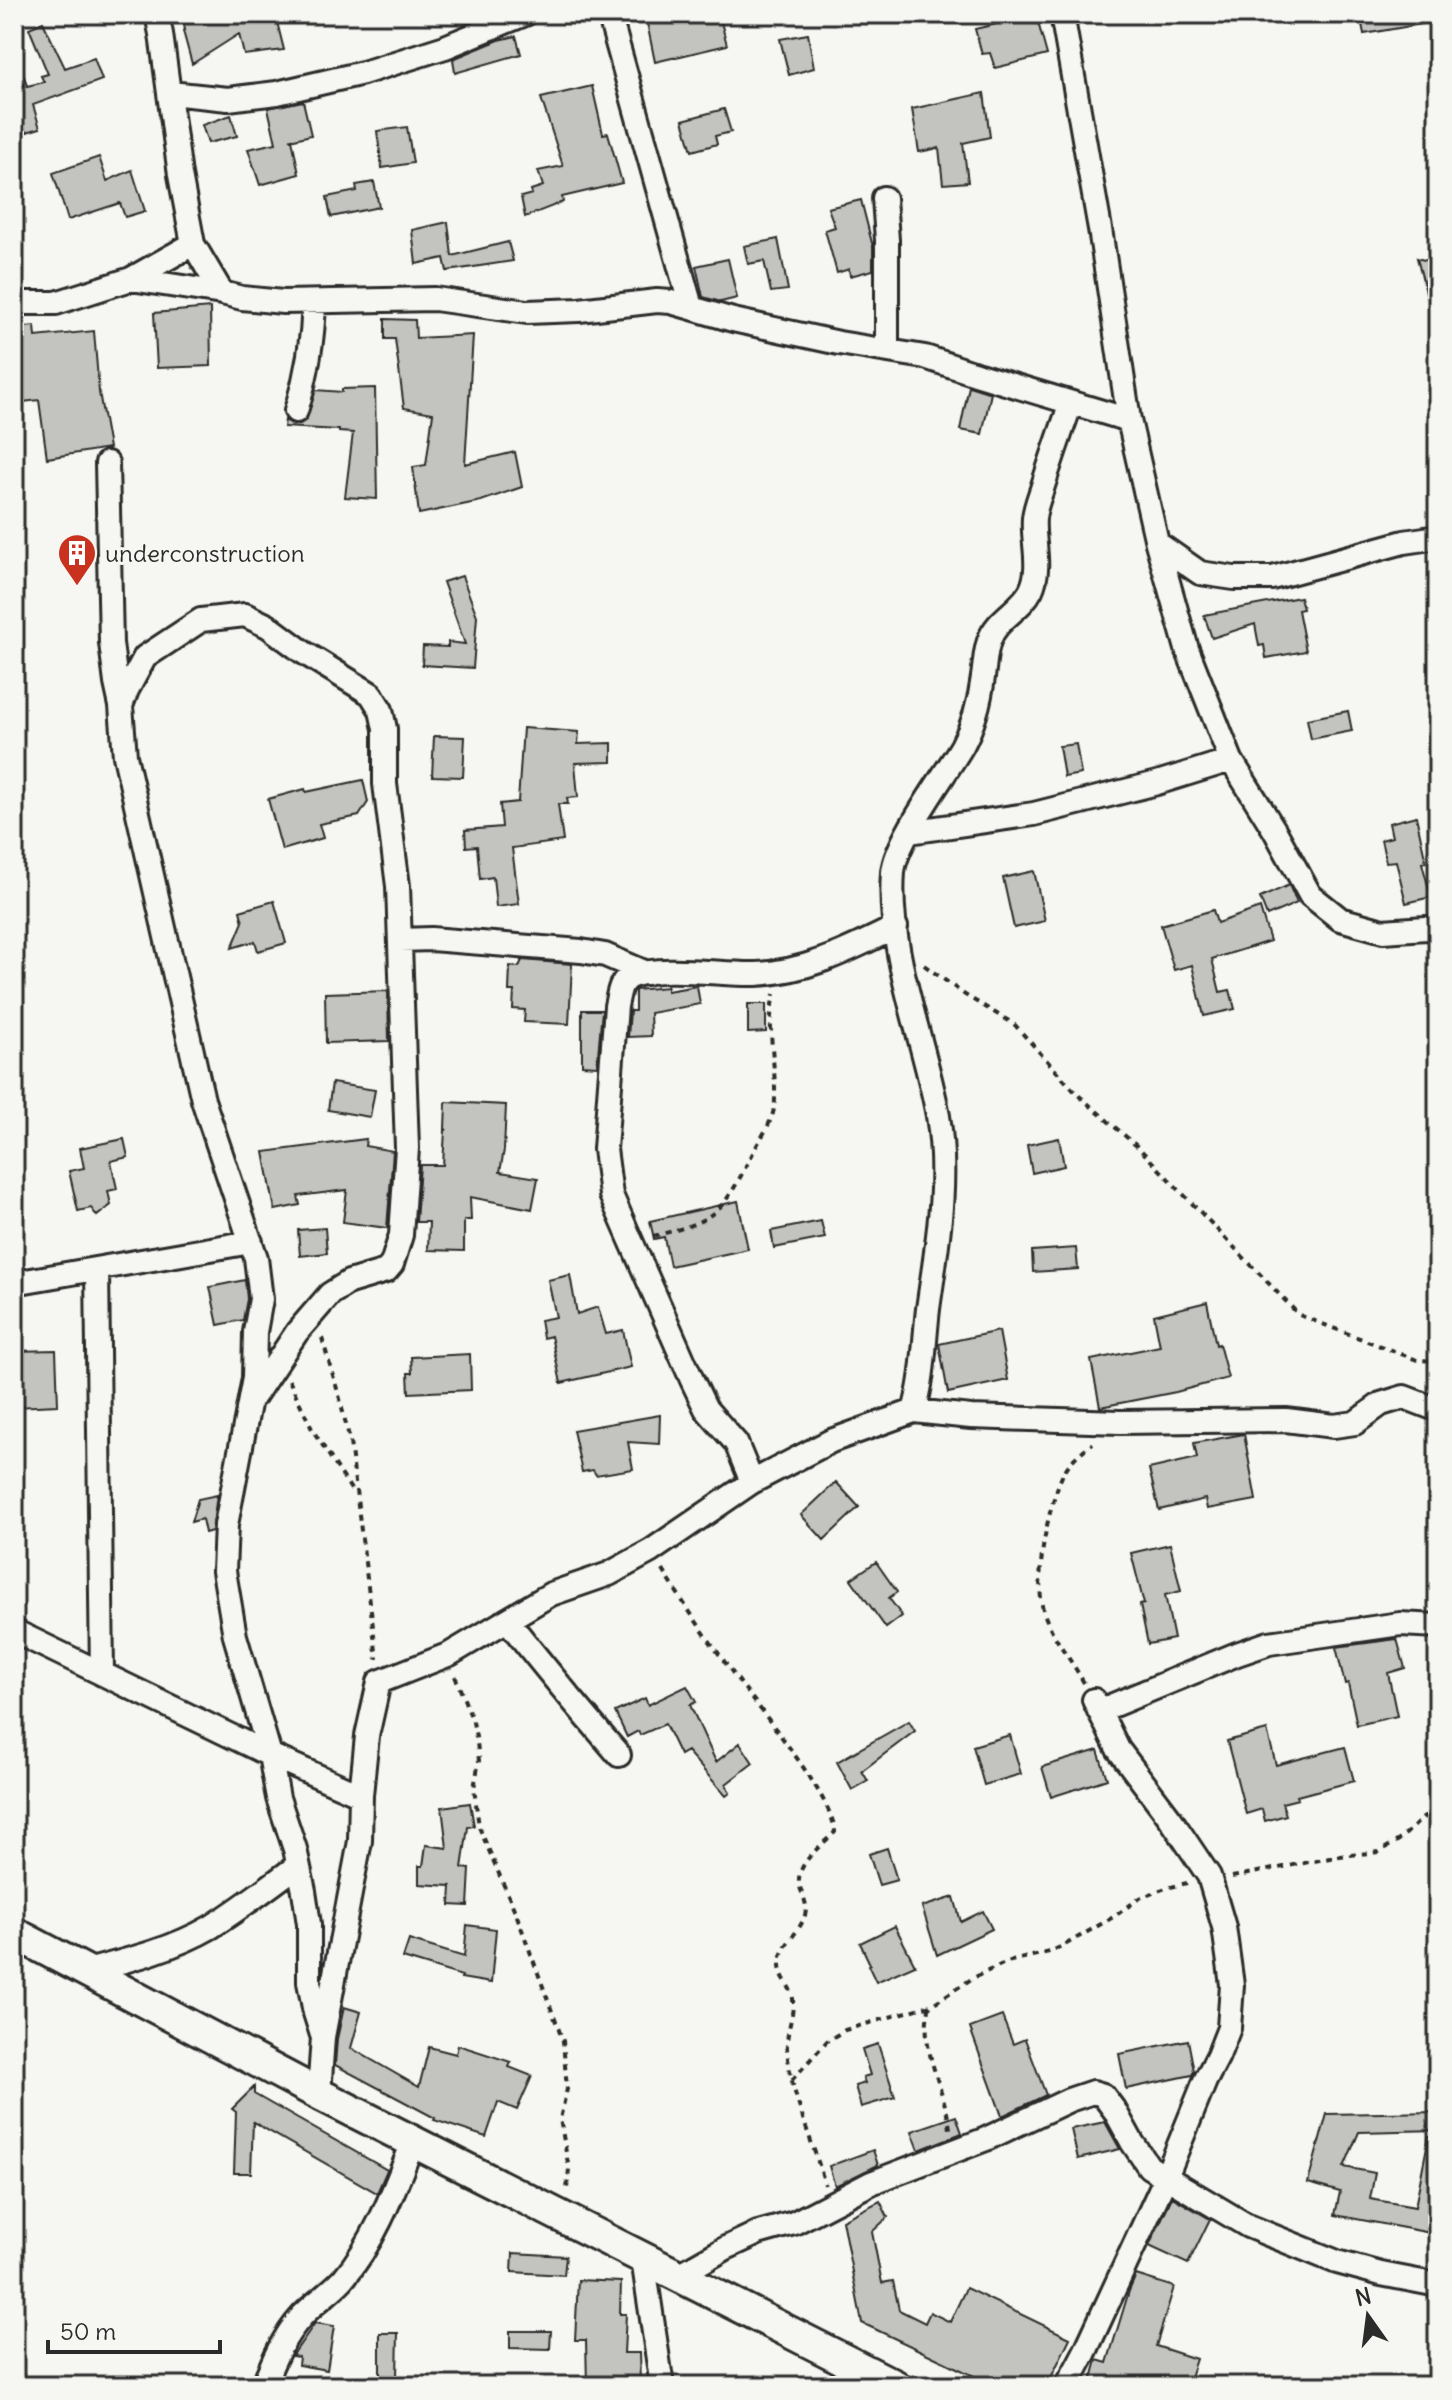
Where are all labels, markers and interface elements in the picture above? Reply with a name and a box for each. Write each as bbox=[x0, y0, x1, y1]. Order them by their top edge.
building icon: underconstruction bbox=[56, 532, 98, 587]
place label: underconstruction bbox=[105, 538, 305, 568]
north arrow bbox=[1328, 2276, 1408, 2356]
text: N bbox=[1352, 2281, 1374, 2312]
scale bar bbox=[48, 2304, 220, 2354]
text: 50 m bbox=[60, 2316, 116, 2346]

